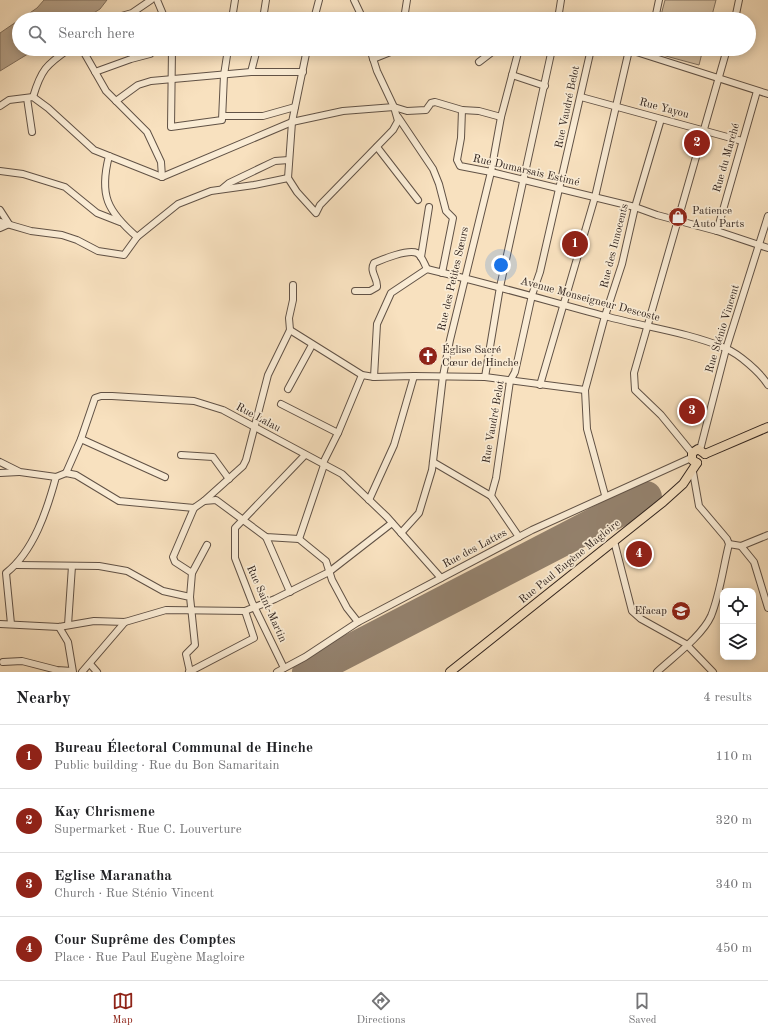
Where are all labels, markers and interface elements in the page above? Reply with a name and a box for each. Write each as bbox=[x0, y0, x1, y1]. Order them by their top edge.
search box bbox=[12, 12, 756, 56]
icon: search bbox=[26, 23, 48, 45]
text: Search here bbox=[58, 27, 135, 42]
street label: Rue Vaudré Belot bbox=[554, 65, 582, 149]
street label: Rue Yayou bbox=[638, 97, 690, 121]
street label: Rue du Marché bbox=[712, 122, 742, 194]
pin: 2 bbox=[684, 128, 710, 158]
street label: Rue Dumarsais Estimé bbox=[472, 153, 580, 189]
street label: Rue des Innocents bbox=[599, 202, 631, 289]
shop icon: Patience Auto Parts bbox=[667, 206, 689, 228]
place label: Patience Auto Parts bbox=[692, 206, 744, 230]
street label: Rue des Petites Sœurs bbox=[437, 226, 471, 332]
pin: 1 bbox=[562, 229, 588, 259]
your location bbox=[491, 255, 511, 275]
street label: Avenue Monseigneur Descoste bbox=[519, 276, 661, 324]
street label: Rue Sténio Vincent bbox=[704, 283, 742, 374]
place label: Église Sacré Cœur de Hinche bbox=[442, 343, 519, 369]
church icon: Église Sacré Cœur de Hinche bbox=[417, 345, 439, 367]
street label: Rue Vaudré Belot bbox=[481, 379, 507, 464]
pin: 3 bbox=[679, 396, 705, 426]
street label: Rue Lalau bbox=[234, 402, 282, 434]
street label: Rue Paul Eugène Magloire bbox=[517, 518, 623, 606]
street label: Rue des Lattes bbox=[441, 527, 509, 570]
pin: 4 bbox=[626, 539, 652, 569]
street label: Rue Saint-Martin bbox=[244, 564, 288, 644]
map controls bbox=[720, 588, 756, 660]
button: locate bbox=[720, 588, 756, 624]
school or university icon: Efacap bbox=[670, 600, 692, 622]
place label: Efacap bbox=[634, 606, 667, 617]
button: layers bbox=[720, 624, 756, 660]
text: Nearby bbox=[16, 690, 71, 707]
text: 4 results bbox=[703, 691, 752, 704]
text: Bureau Électoral Communal de Hinche bbox=[54, 741, 313, 756]
text: 1 bbox=[25, 750, 33, 763]
text: 110 m bbox=[715, 750, 752, 763]
text: Public building · Rue du Bon Samaritain bbox=[54, 759, 280, 772]
text: Kay Chrismene bbox=[54, 805, 155, 820]
text: 2 bbox=[25, 814, 33, 827]
text: 320 m bbox=[715, 814, 752, 827]
text: Supermarket · Rue C. Louverture bbox=[54, 823, 242, 836]
text: Eglise Maranatha bbox=[54, 869, 172, 884]
text: 3 bbox=[25, 878, 33, 891]
text: 340 m bbox=[715, 878, 752, 891]
text: Church · Rue Sténio Vincent bbox=[54, 887, 214, 900]
text: Cour Suprême des Comptes bbox=[54, 933, 235, 948]
text: 4 bbox=[25, 942, 33, 955]
text: 450 m bbox=[715, 942, 752, 955]
text: Place · Rue Paul Eugène Magloire bbox=[54, 951, 245, 964]
tab: Map bbox=[112, 990, 134, 1028]
tab: Directions bbox=[357, 990, 405, 1028]
tab: Saved bbox=[628, 990, 656, 1028]

